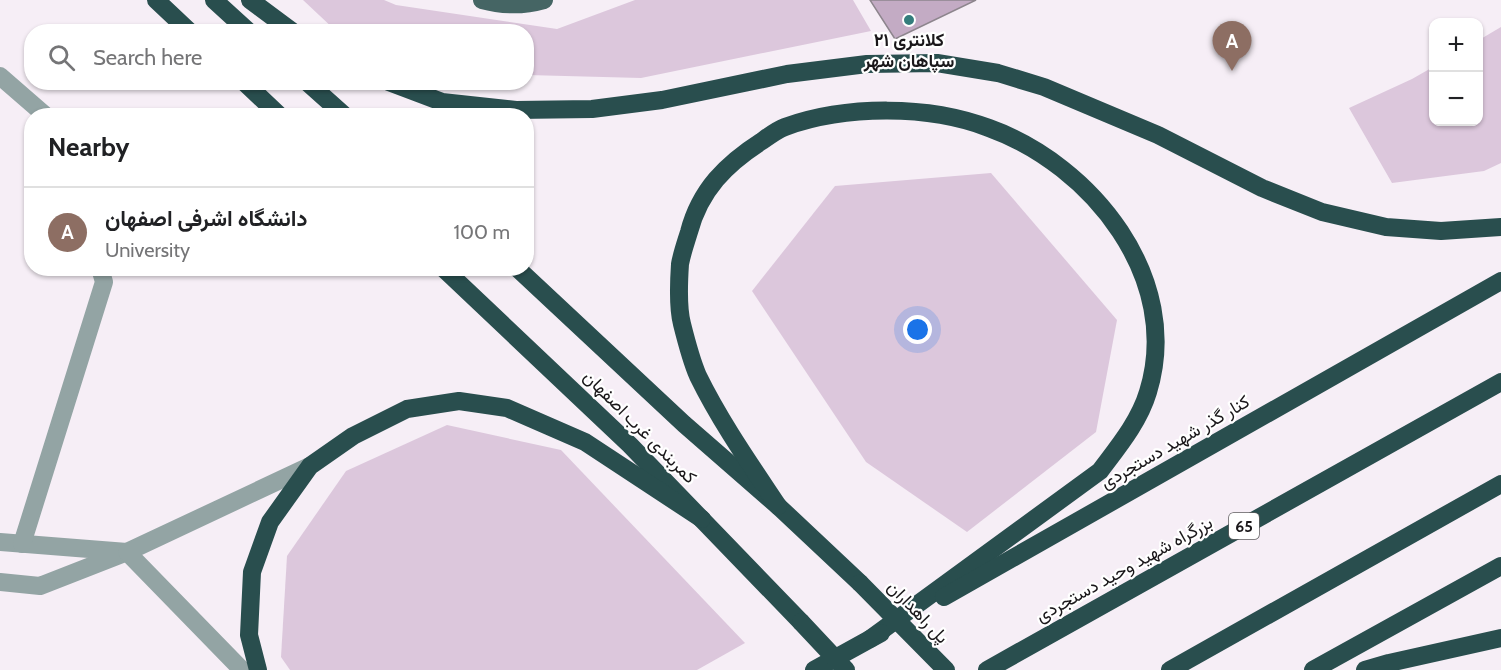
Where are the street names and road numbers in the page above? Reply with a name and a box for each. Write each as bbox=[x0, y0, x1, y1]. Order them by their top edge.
street label: کمربندی غرب اصفهان bbox=[579, 366, 701, 488]
street label: کنار گذر شهید دستجردی bbox=[1097, 390, 1253, 494]
street label: بزرگراه شهید وحید دستجردی bbox=[1032, 511, 1216, 627]
road number: 65 bbox=[1229, 513, 1259, 539]
street label: پل راهداران bbox=[882, 576, 953, 649]

